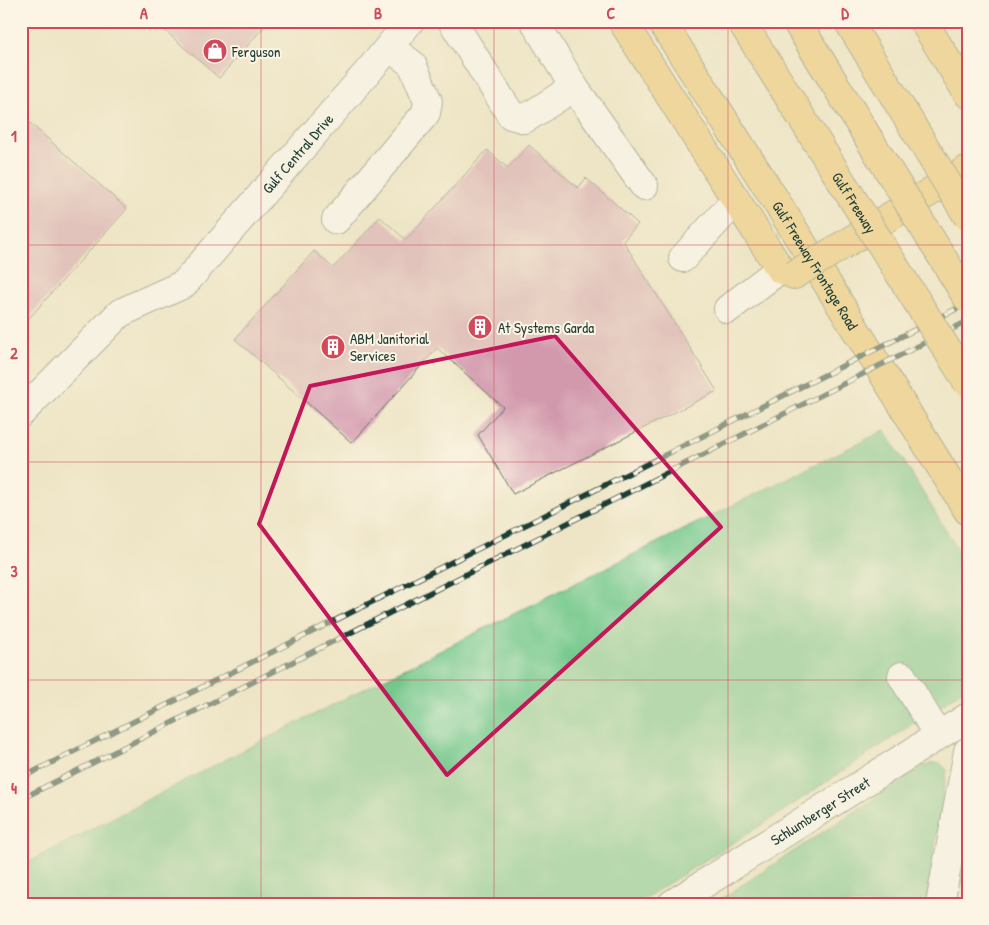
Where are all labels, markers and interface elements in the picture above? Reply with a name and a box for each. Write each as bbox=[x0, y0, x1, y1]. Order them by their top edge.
text: A bbox=[140, 2, 148, 24]
text: B bbox=[374, 2, 382, 24]
text: C bbox=[607, 2, 616, 24]
text: D bbox=[841, 2, 849, 24]
shop icon: Ferguson bbox=[202, 38, 228, 64]
place label: Ferguson bbox=[231, 41, 281, 62]
street label: Gulf Central Drive bbox=[257, 109, 338, 198]
text: 1 bbox=[11, 125, 17, 147]
street label: Gulf Freeway bbox=[828, 168, 882, 237]
street label: Gulf Freeway Frontage Road bbox=[768, 197, 864, 334]
building icon: At Systems Garda bbox=[467, 314, 493, 340]
place label: At Systems Garda bbox=[498, 317, 594, 338]
place label: ABM Janitorial Services bbox=[350, 328, 429, 366]
building icon: ABM Janitorial Services bbox=[320, 334, 346, 360]
text: 2 bbox=[10, 342, 18, 364]
text: 3 bbox=[10, 560, 18, 582]
street label: Schlumberger Street bbox=[766, 771, 874, 850]
text: 4 bbox=[11, 777, 17, 799]

